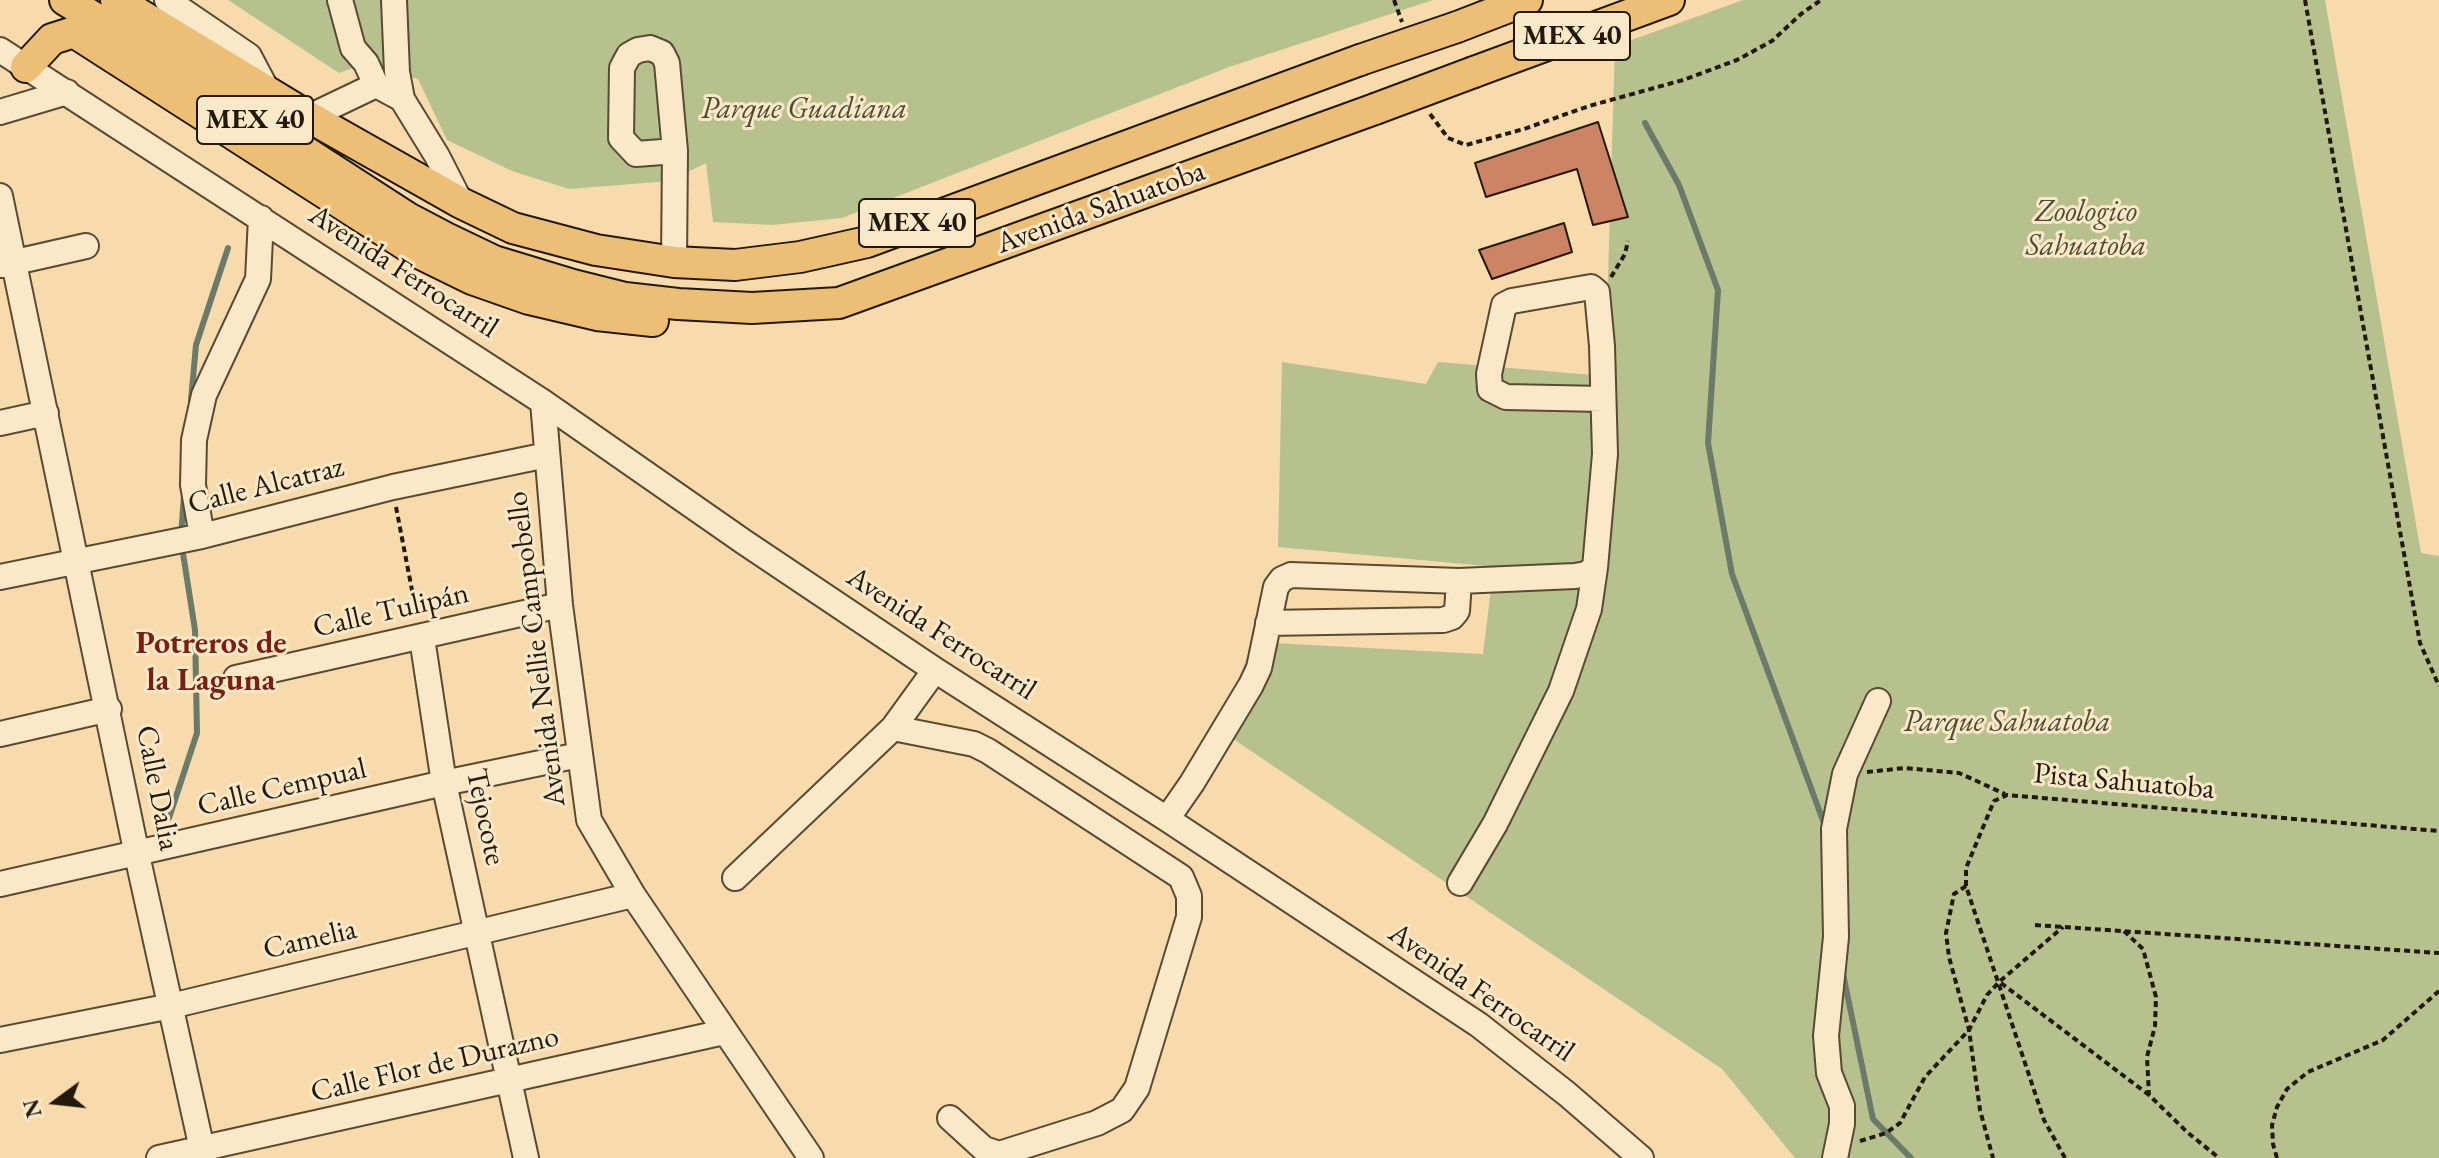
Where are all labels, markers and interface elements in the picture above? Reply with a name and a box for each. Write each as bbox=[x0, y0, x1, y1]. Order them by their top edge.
road number: MEX 40 bbox=[1514, 12, 1630, 60]
park label: Parque Guadiana bbox=[701, 92, 907, 128]
road number: MEX 40 bbox=[197, 96, 313, 144]
street label: Avenida Sahuatoba bbox=[992, 154, 1210, 262]
park label: Zoologico Sahuatoba bbox=[2026, 195, 2146, 266]
street label: Avenida Ferrocarril bbox=[302, 197, 504, 347]
road number: MEX 40 bbox=[859, 199, 975, 247]
street label: Calle Alcatraz bbox=[184, 449, 348, 523]
street label: Avenida Nellie Campobello bbox=[500, 489, 574, 809]
street label: Avenida Ferrocarril bbox=[840, 559, 1042, 709]
street label: Calle Tulipán bbox=[310, 576, 472, 646]
district label: Potreros de la Laguna bbox=[135, 625, 287, 700]
park label: Parque Sahuatoba bbox=[1904, 705, 2110, 741]
street label: Calle Dalia bbox=[127, 722, 187, 854]
street label: Calle Cempual bbox=[194, 751, 370, 825]
street label: Pista Sahuatoba bbox=[2032, 756, 2216, 808]
street label: Tejocote bbox=[457, 765, 513, 869]
street label: Camelia bbox=[260, 912, 360, 968]
street label: Avenida Ferrocarril bbox=[1381, 916, 1581, 1070]
street label: Calle Flor de Durazno bbox=[307, 1019, 563, 1111]
north arrow bbox=[16, 1062, 96, 1142]
text: N bbox=[16, 1096, 49, 1121]

